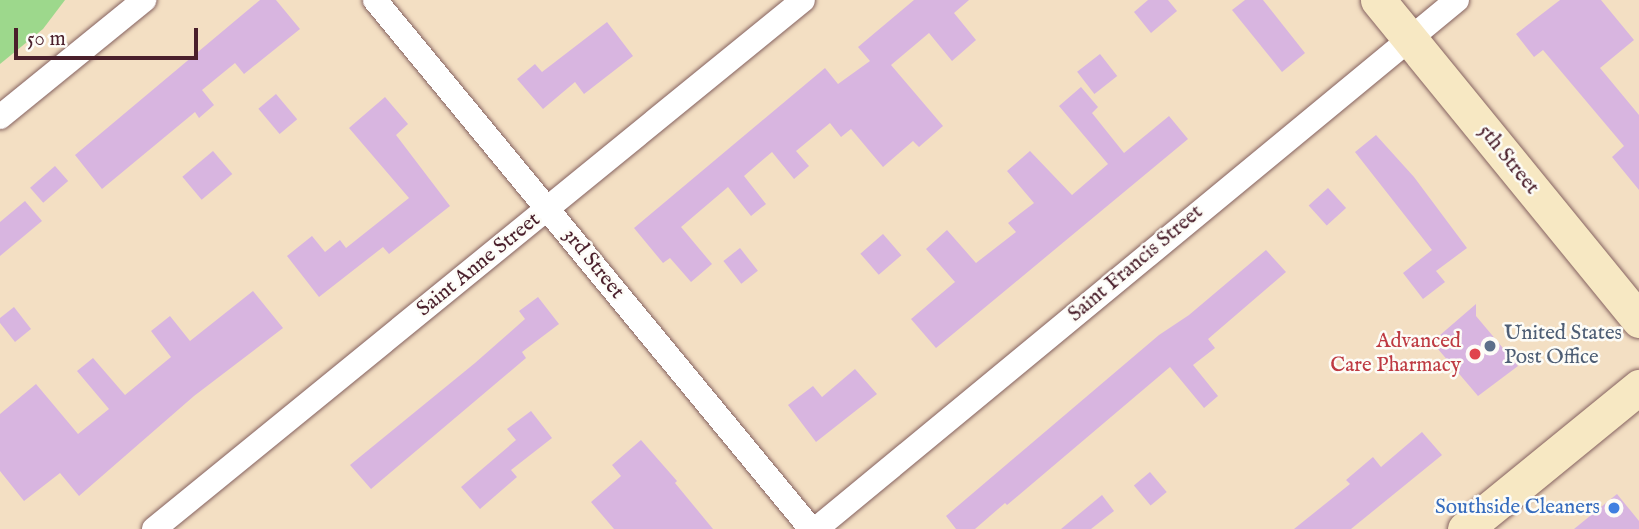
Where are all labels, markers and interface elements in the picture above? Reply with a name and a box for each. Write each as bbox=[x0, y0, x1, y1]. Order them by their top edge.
scale bar bbox=[18, 14, 201, 58]
text: 50 m bbox=[27, 26, 66, 53]
street label: 5th Street bbox=[1472, 120, 1544, 200]
street label: Saint Francis Street bbox=[1063, 200, 1209, 328]
street label: Saint Anne Street bbox=[412, 208, 546, 322]
street label: 3rd Street bbox=[557, 224, 629, 304]
place label: United States Post Office bbox=[1504, 321, 1622, 371]
place label: Advanced Care Pharmacy bbox=[1330, 329, 1461, 379]
marker: United States Post Office bbox=[1482, 338, 1498, 354]
marker: Advanced Care Pharmacy bbox=[1467, 346, 1483, 362]
place label: Southside Cleaners bbox=[1435, 495, 1600, 521]
marker: Southside Cleaners bbox=[1606, 500, 1622, 516]

